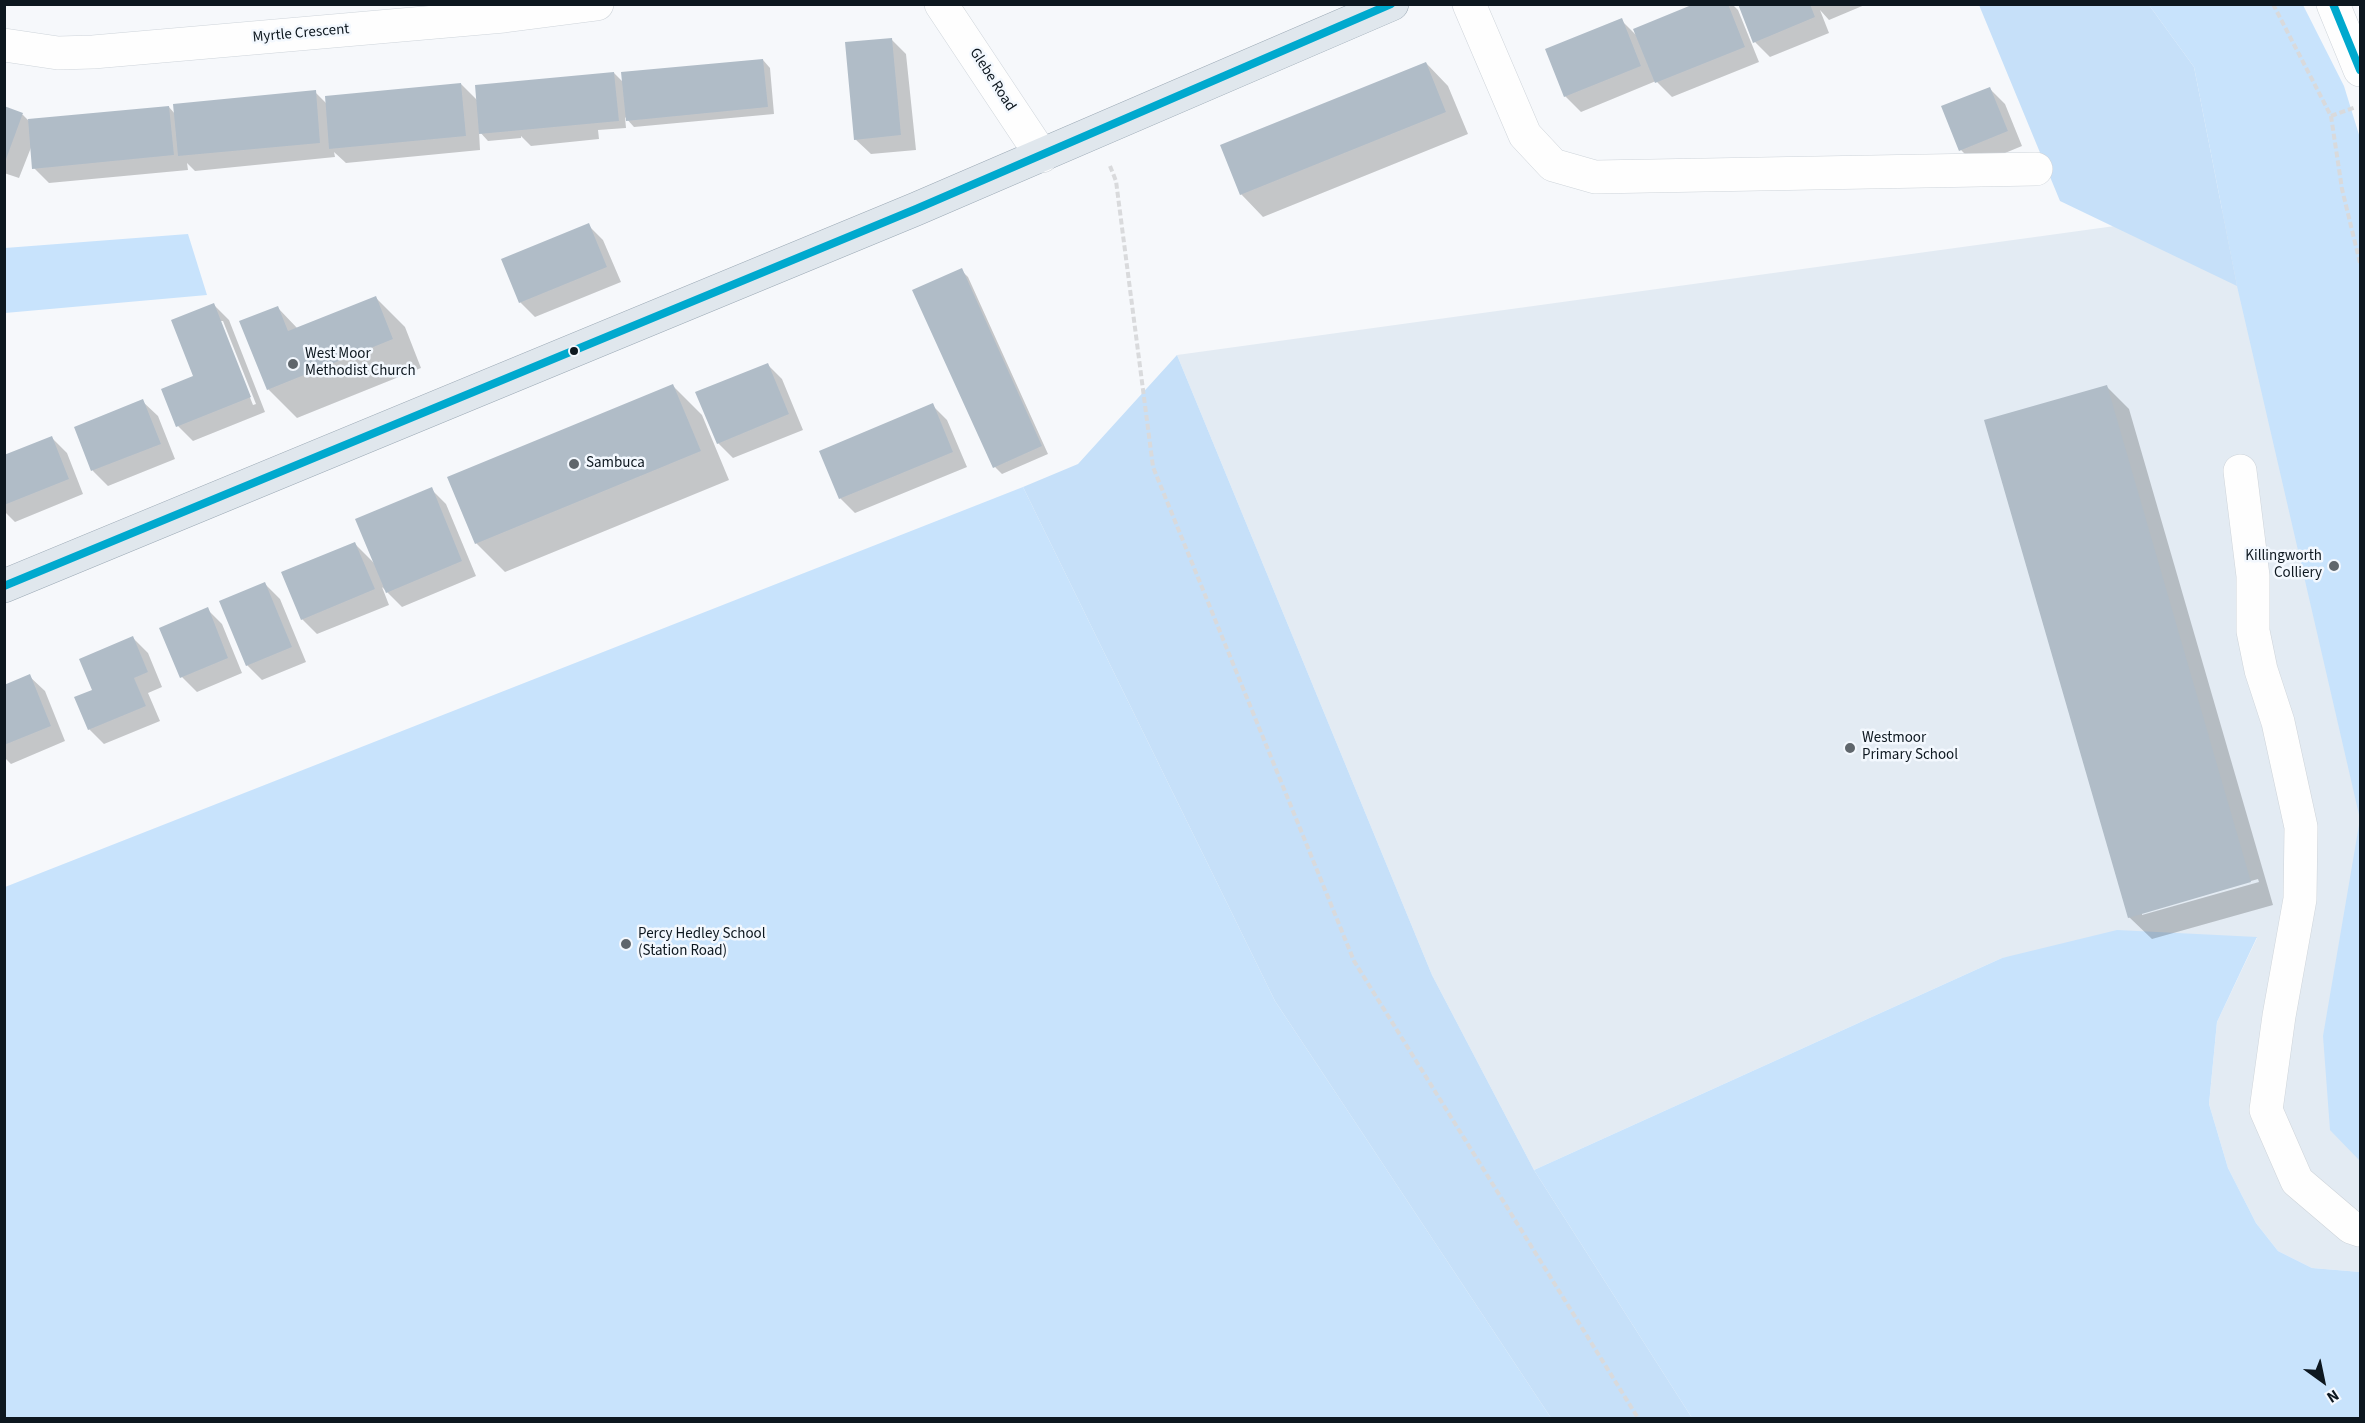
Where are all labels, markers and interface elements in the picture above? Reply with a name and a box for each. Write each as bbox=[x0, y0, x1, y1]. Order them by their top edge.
street label: Myrtle Crescent bbox=[252, 21, 350, 47]
street label: Glebe Road bbox=[965, 45, 1019, 115]
unlabelled marker bbox=[568, 345, 580, 357]
place label: West Moor Methodist Church bbox=[305, 346, 416, 381]
marker: West Moor Methodist Church bbox=[286, 357, 300, 371]
place label: Sambuca bbox=[586, 455, 645, 473]
marker: Sambuca bbox=[567, 457, 581, 471]
place label: Killingworth Colliery bbox=[2245, 548, 2322, 583]
marker: Killingworth Colliery bbox=[2327, 559, 2341, 573]
place label: Westmoor Primary School bbox=[1862, 730, 1958, 765]
marker: Westmoor Primary School bbox=[1843, 741, 1857, 755]
place label: Percy Hedley School (Station Road) bbox=[638, 926, 766, 961]
marker: Percy Hedley School (Station Road) bbox=[619, 937, 633, 951]
north arrow bbox=[2293, 1351, 2353, 1411]
text: N bbox=[2322, 1384, 2343, 1408]

